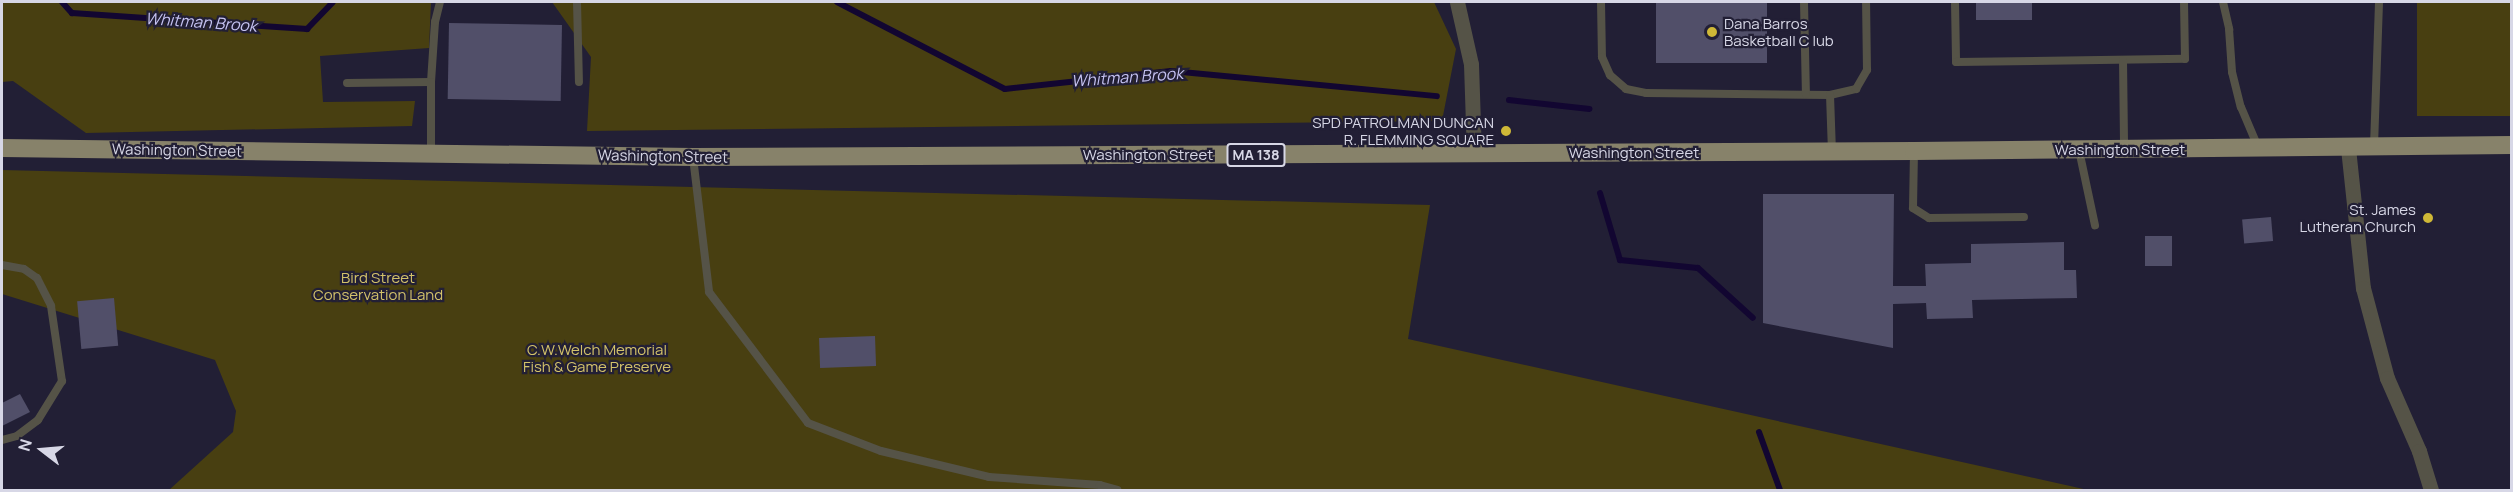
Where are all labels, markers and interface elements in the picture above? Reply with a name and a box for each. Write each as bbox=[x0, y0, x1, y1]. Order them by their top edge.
water label: Whitman Brook bbox=[144, 9, 258, 35]
place label: Dana Barros Basketball C lub bbox=[1724, 14, 1834, 49]
marker: Dana Barros Basketball C lub bbox=[1705, 25, 1719, 39]
water label: Whitman Brook bbox=[1070, 64, 1184, 90]
place label: SPD PATROLMAN DUNCAN R. FLEMMING SQUARE bbox=[1312, 113, 1494, 148]
marker: SPD PATROLMAN DUNCAN R. FLEMMING SQUARE bbox=[1499, 124, 1513, 138]
street label: Washington Street bbox=[112, 140, 242, 160]
street label: Washington Street bbox=[2055, 141, 2185, 159]
road number: MA 138 bbox=[1226, 144, 1286, 166]
street label: Washington Street bbox=[1569, 144, 1699, 162]
street label: Washington Street bbox=[598, 146, 728, 166]
street label: Washington Street bbox=[1083, 146, 1213, 164]
place label: St. James Lutheran Church bbox=[2299, 200, 2416, 235]
marker: St. James Lutheran Church bbox=[2421, 211, 2435, 225]
park label: Bird Street Conservation Land bbox=[313, 268, 443, 303]
park label: C.W.Welch Memorial Fish & Game Preserve bbox=[523, 340, 671, 375]
north arrow bbox=[12, 420, 72, 480]
text: N bbox=[13, 436, 37, 454]

